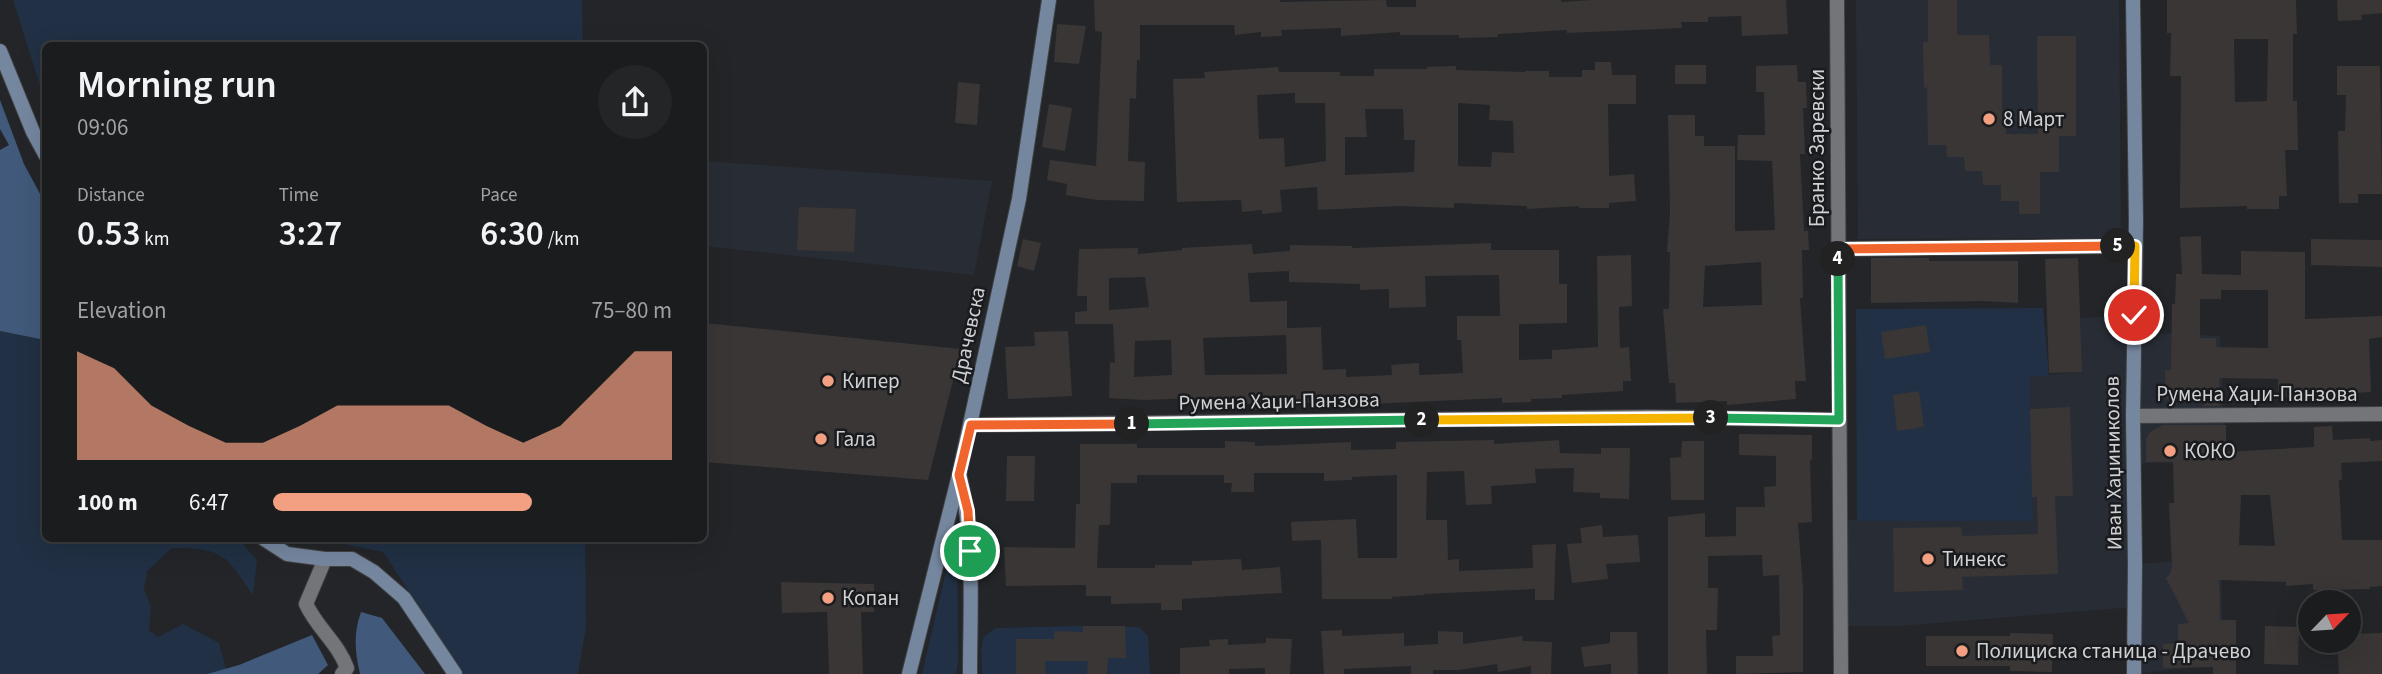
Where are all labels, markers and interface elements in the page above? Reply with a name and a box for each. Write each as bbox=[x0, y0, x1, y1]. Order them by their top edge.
text: Morning run bbox=[77, 58, 277, 112]
button: share bbox=[598, 65, 672, 139]
street label: Бранко Заревски bbox=[1802, 69, 1832, 227]
place label: 8 Март bbox=[2003, 104, 2065, 134]
text: 09:06 bbox=[77, 111, 128, 144]
marker: 8 Март bbox=[1981, 111, 1997, 127]
text: Distance bbox=[77, 182, 145, 209]
text: Time bbox=[279, 182, 319, 209]
text: Pace bbox=[480, 182, 518, 209]
text: 0.53 bbox=[77, 209, 141, 259]
text: 3:27 bbox=[279, 209, 342, 259]
text: 6:30 bbox=[480, 209, 544, 259]
text: km bbox=[141, 226, 169, 253]
text: /km bbox=[544, 226, 579, 253]
pin: 5 bbox=[2100, 229, 2136, 264]
text: 5 bbox=[2112, 232, 2123, 259]
pin: 4 bbox=[1820, 242, 1856, 276]
text: 4 bbox=[1832, 245, 1843, 272]
street label: Драчевска bbox=[943, 284, 993, 386]
pin bbox=[2104, 285, 2164, 345]
text: Elevation bbox=[77, 294, 167, 327]
text: 75–80 m bbox=[592, 294, 672, 327]
icon: check bbox=[2115, 296, 2153, 334]
place label: Кипер bbox=[842, 366, 900, 396]
marker: Кипер bbox=[820, 373, 836, 389]
street label: Иван Хаџиниколов bbox=[2096, 376, 2130, 550]
street label: Румена Хаџи-Панзова bbox=[2156, 379, 2358, 409]
street label: Румена Хаџи-Панзова bbox=[1178, 384, 1380, 418]
pin: 3 bbox=[1694, 400, 1728, 436]
pin: 2 bbox=[1404, 402, 1440, 438]
text: 3 bbox=[1705, 404, 1716, 431]
pin: 1 bbox=[1114, 406, 1150, 442]
text: 2 bbox=[1416, 406, 1427, 433]
text: 1 bbox=[1126, 410, 1137, 437]
place label: Гала bbox=[835, 424, 876, 454]
marker: Гала bbox=[813, 431, 829, 447]
place label: КОКО bbox=[2184, 436, 2236, 466]
marker: КОКО bbox=[2162, 443, 2178, 459]
text: 100 m bbox=[77, 486, 138, 519]
text: 6:47 bbox=[189, 486, 229, 519]
pin bbox=[940, 521, 1000, 581]
icon: arrive bbox=[951, 532, 989, 570]
place label: Тинекс bbox=[1942, 544, 2006, 574]
marker: Тинекс bbox=[1920, 551, 1936, 567]
place label: Копан bbox=[842, 583, 899, 613]
marker: Копан bbox=[820, 590, 836, 606]
north arrow bbox=[2298, 590, 2361, 653]
map controls bbox=[2298, 590, 2361, 653]
place label: Полициска станица - Драчево bbox=[1976, 636, 2251, 666]
marker: Полициска станица - Драчево bbox=[1954, 643, 1970, 659]

